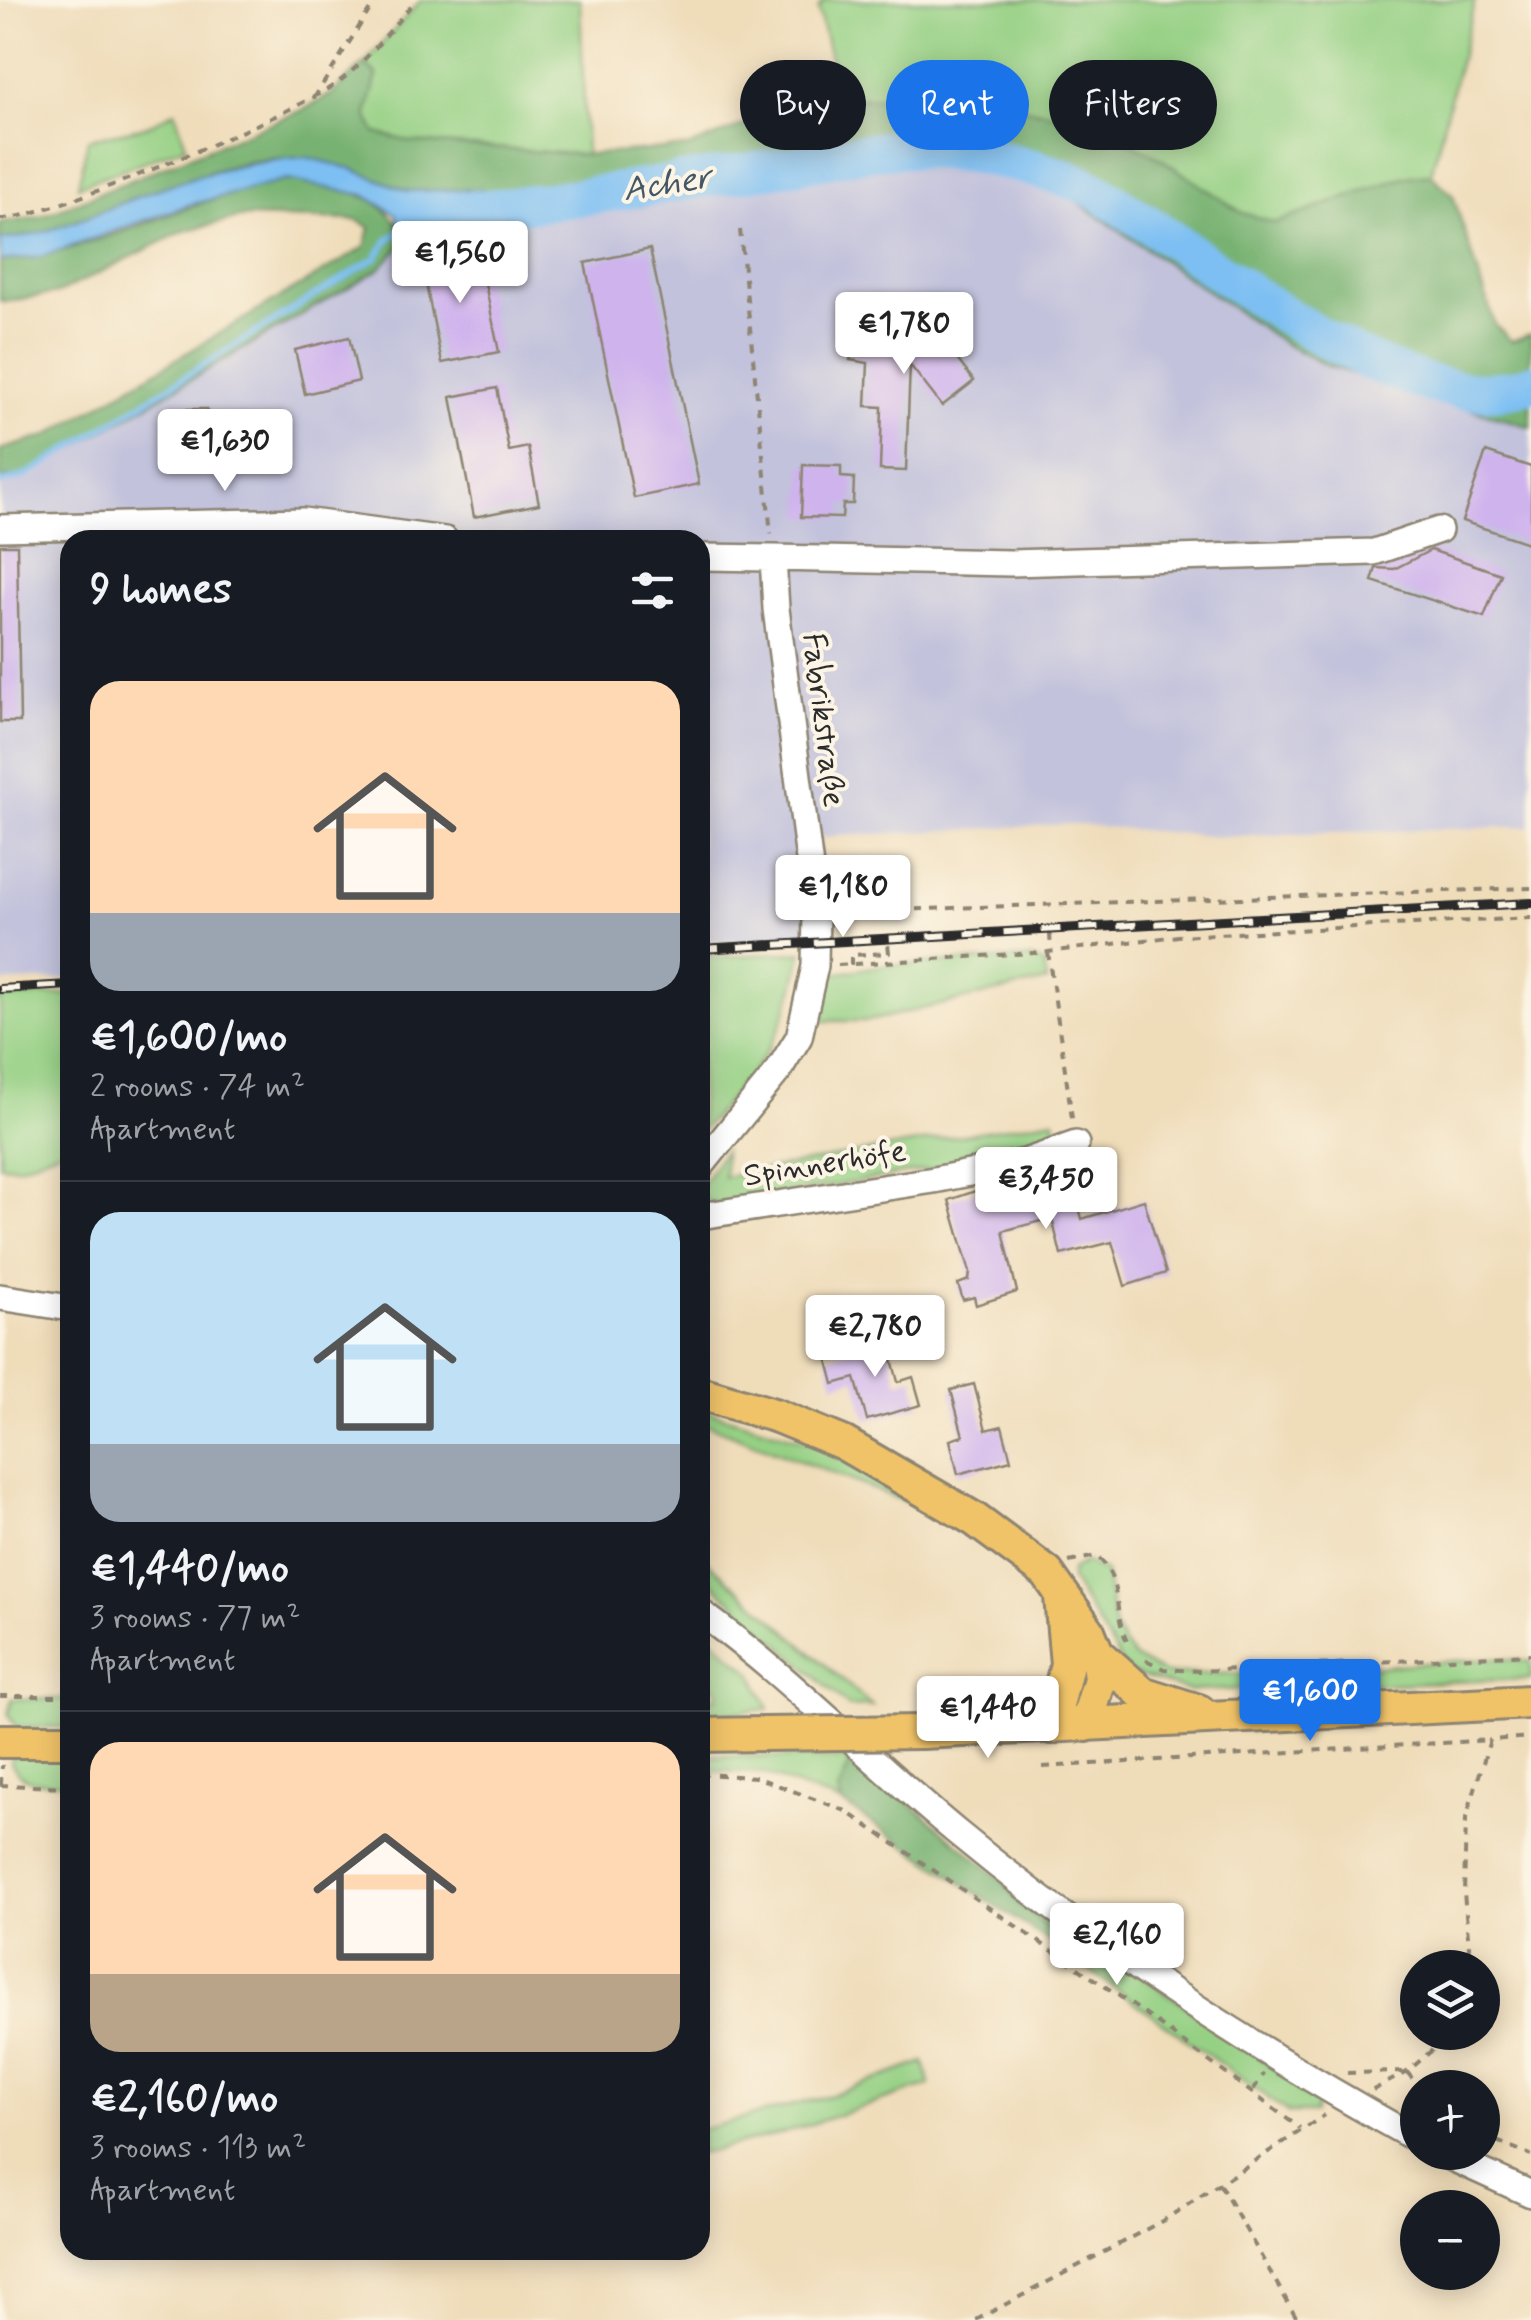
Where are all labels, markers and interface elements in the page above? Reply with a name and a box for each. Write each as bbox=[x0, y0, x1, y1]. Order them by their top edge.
chip: Buy bbox=[740, 60, 866, 150]
chip: Rent bbox=[886, 60, 1029, 150]
chip: Filters bbox=[1049, 60, 1217, 150]
water label: Acher bbox=[619, 154, 718, 214]
pin: €1,560 bbox=[379, 221, 541, 306]
text: €1,560 bbox=[414, 232, 506, 274]
pin: €1,780 bbox=[823, 292, 985, 377]
text: €1,780 bbox=[857, 303, 951, 345]
pin: €1,630 bbox=[144, 409, 306, 494]
text: €1,630 bbox=[180, 420, 270, 462]
text: 9 homes bbox=[90, 563, 232, 618]
icon: filters bbox=[625, 563, 680, 618]
street label: Fabrikstraße bbox=[791, 631, 855, 809]
icon: home bbox=[295, 746, 475, 926]
pin: €1,180 bbox=[762, 855, 924, 940]
text: €1,180 bbox=[797, 866, 889, 908]
text: €1,600/mo bbox=[90, 1011, 287, 1066]
text: 2 rooms · 74 m² bbox=[90, 1066, 305, 1108]
text: Apartment bbox=[90, 1108, 235, 1150]
street label: Spinnerhöfe bbox=[741, 1130, 909, 1198]
pin: €3,450 bbox=[965, 1147, 1127, 1232]
text: €3,450 bbox=[997, 1158, 1095, 1200]
icon: home bbox=[295, 1277, 475, 1457]
pin: €2,780 bbox=[794, 1295, 956, 1380]
text: €2,780 bbox=[828, 1306, 922, 1348]
text: €1,440/mo bbox=[90, 1542, 289, 1597]
text: 3 rooms · 77 m² bbox=[90, 1597, 301, 1639]
text: Apartment bbox=[90, 1639, 235, 1681]
pin: €1,600 bbox=[1229, 1659, 1391, 1744]
text: €1,600 bbox=[1261, 1670, 1359, 1712]
pin: €1,440 bbox=[907, 1676, 1069, 1761]
text: €1,440 bbox=[939, 1687, 1037, 1729]
icon: home bbox=[295, 1807, 475, 1987]
pin: €2,160 bbox=[1036, 1903, 1198, 1988]
text: €2,160 bbox=[1072, 1914, 1162, 1956]
map controls bbox=[1400, 1950, 1500, 2290]
button: layers bbox=[1400, 1950, 1500, 2050]
button: + bbox=[1400, 2070, 1500, 2170]
text: €2,160/mo bbox=[90, 2072, 278, 2127]
text: 3 rooms · 113 m² bbox=[90, 2127, 306, 2169]
text: Apartment bbox=[90, 2169, 235, 2211]
button: − bbox=[1400, 2190, 1500, 2290]

